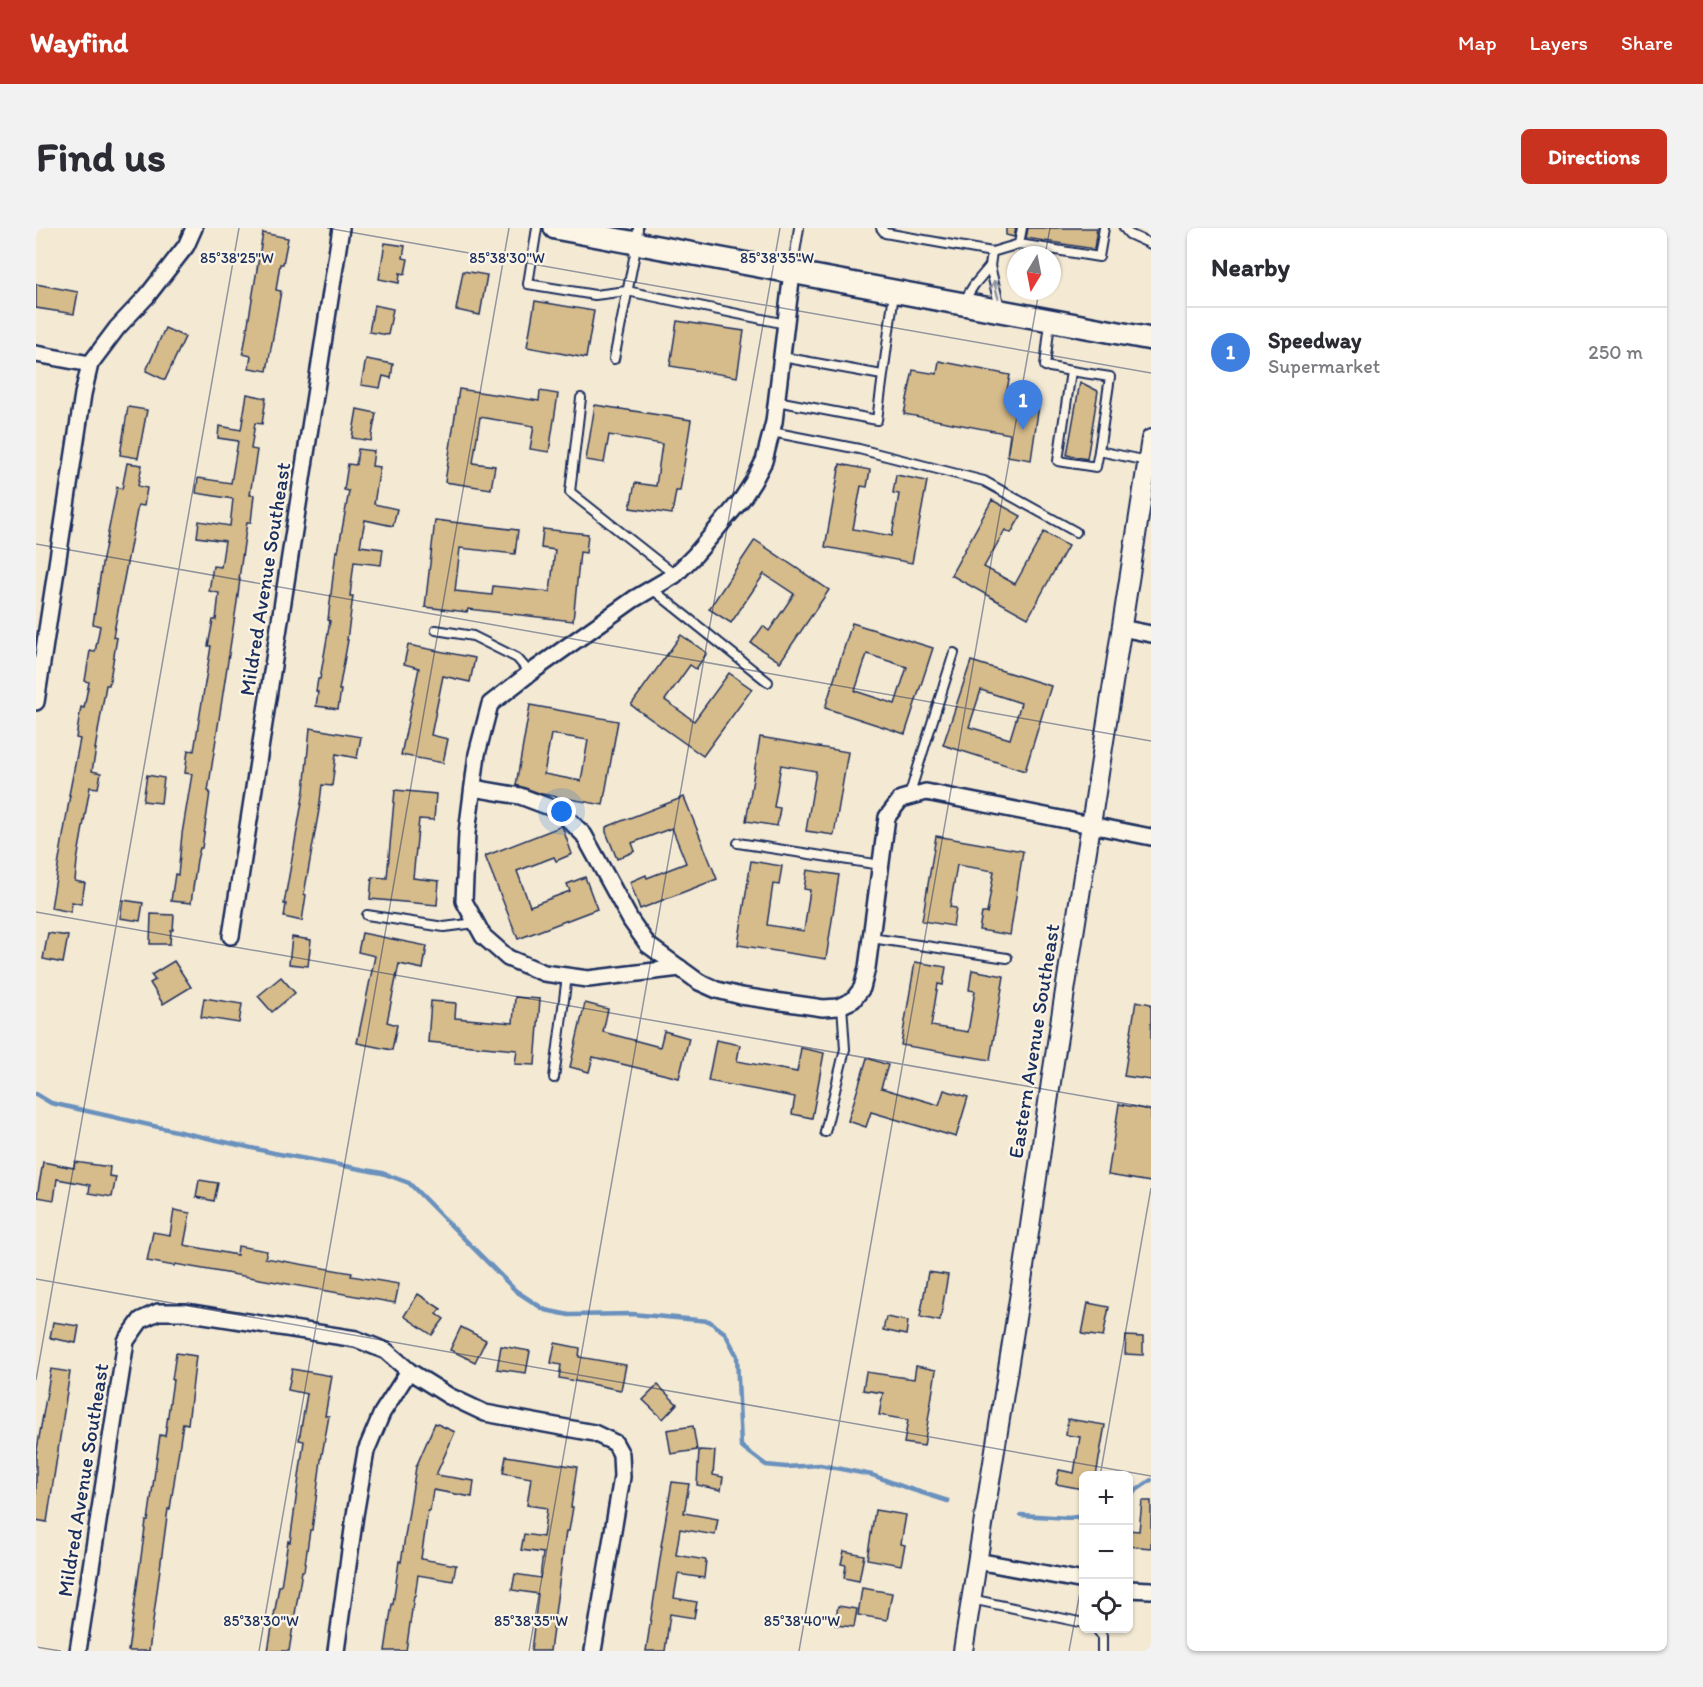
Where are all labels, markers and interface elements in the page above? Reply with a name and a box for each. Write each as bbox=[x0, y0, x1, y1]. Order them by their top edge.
text: Wayfind bbox=[30, 25, 128, 59]
text: Map bbox=[1458, 30, 1497, 55]
text: Layers bbox=[1530, 30, 1588, 55]
text: Share bbox=[1621, 30, 1673, 55]
button: Directions bbox=[1521, 129, 1667, 184]
text: Find us bbox=[36, 131, 166, 182]
north arrow bbox=[1007, 246, 1061, 300]
text: 85°38'25"W bbox=[200, 249, 274, 267]
text: 85°38'30"W bbox=[469, 249, 545, 267]
text: 85°38'35"W bbox=[740, 249, 814, 267]
text: Nearby bbox=[1211, 251, 1290, 283]
one-way arrow bbox=[989, 280, 1001, 299]
text: Speedway bbox=[1268, 327, 1361, 354]
text: 1 bbox=[1226, 340, 1235, 364]
text: 250 m bbox=[1588, 340, 1643, 364]
text: Supermarket bbox=[1268, 354, 1380, 378]
pin: 1 bbox=[1004, 380, 1042, 430]
street label: Mildred Avenue Southeast bbox=[234, 460, 295, 697]
your location bbox=[547, 797, 576, 826]
street label: Eastern Avenue Southeast bbox=[1003, 922, 1064, 1160]
street label: Mildred Avenue Southeast bbox=[52, 1361, 113, 1598]
map controls bbox=[1079, 1471, 1133, 1633]
button: + bbox=[1079, 1471, 1133, 1525]
button: − bbox=[1079, 1525, 1133, 1579]
button: locate bbox=[1079, 1579, 1133, 1633]
text: 85°38'30"W bbox=[223, 1612, 299, 1630]
text: 85°38'35"W bbox=[494, 1612, 568, 1630]
text: 85°38'40"W bbox=[764, 1612, 840, 1630]

